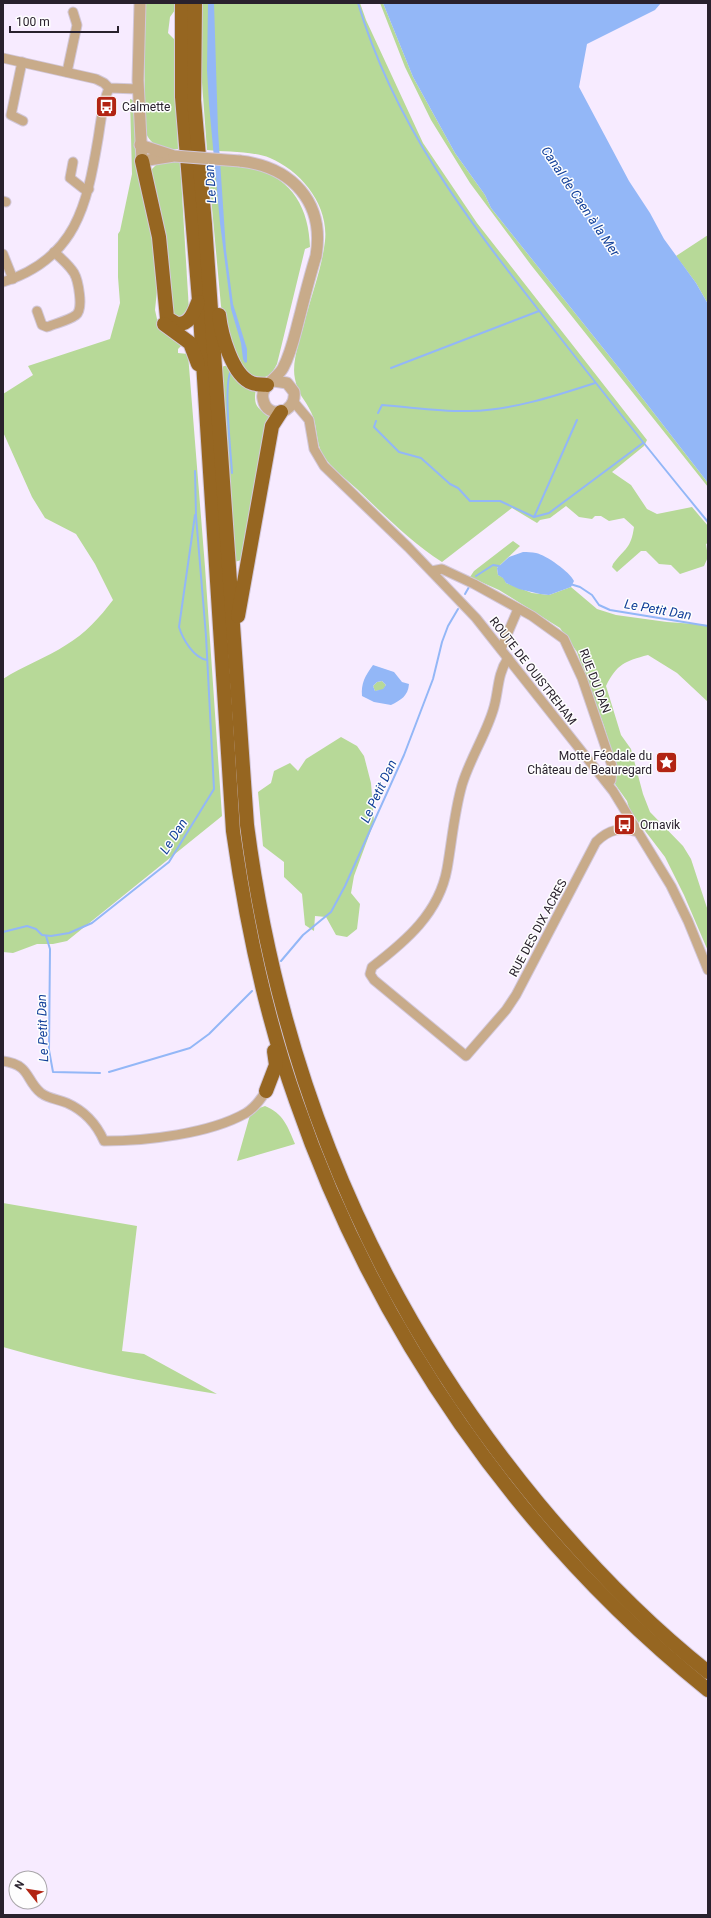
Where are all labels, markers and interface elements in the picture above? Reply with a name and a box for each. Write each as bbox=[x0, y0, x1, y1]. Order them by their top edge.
scale bar bbox=[10, 8, 118, 34]
text: 100 m bbox=[16, 15, 50, 29]
bus stop icon: Calmette bbox=[94, 94, 120, 120]
place label: Calmette bbox=[122, 100, 170, 114]
water label: Canal de Caen à la Mer bbox=[538, 144, 623, 260]
water label: Le Dan bbox=[202, 164, 219, 204]
water label: Le Petit Dan bbox=[623, 596, 693, 623]
street label: ROUTE DE OUISTREHAM bbox=[487, 614, 579, 728]
street label: RUE DU DAN bbox=[576, 647, 614, 715]
place label: Motte Féodale du Château de Beauregard bbox=[527, 749, 652, 777]
place icon: Motte Féodale du Château de Beauregard bbox=[654, 750, 680, 776]
water label: Le Petit Dan bbox=[357, 757, 400, 825]
bus stop icon: Ornavik bbox=[612, 812, 638, 838]
water label: Le Dan bbox=[157, 816, 190, 857]
place label: Ornavik bbox=[640, 818, 681, 832]
street label: RUE DES DIX ACRES bbox=[506, 877, 570, 979]
water label: Le Petit Dan bbox=[34, 994, 51, 1062]
north arrow bbox=[8, 1870, 48, 1910]
text: N bbox=[12, 1878, 27, 1892]

